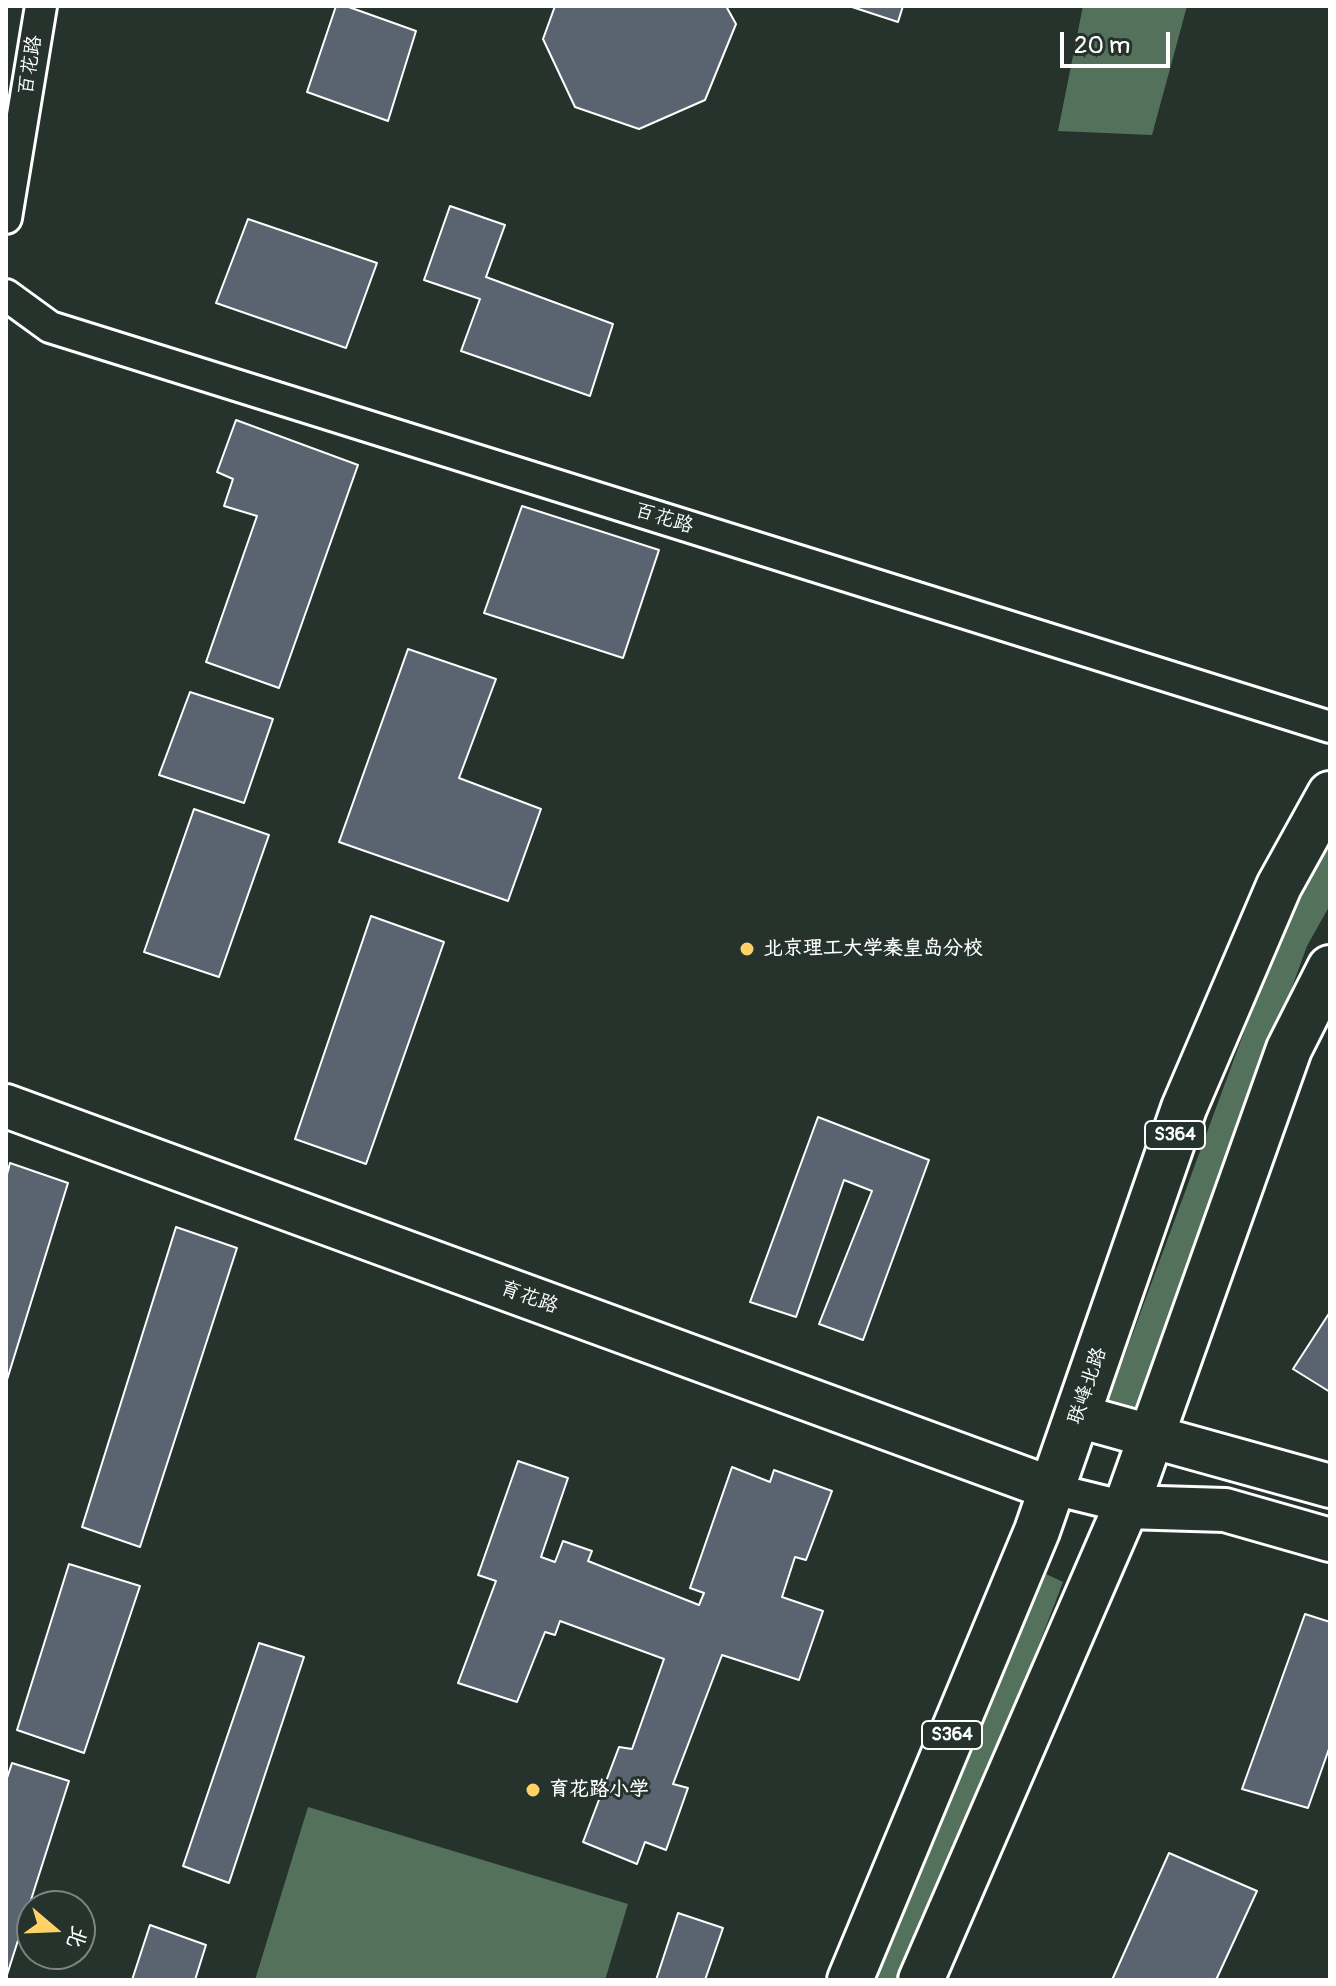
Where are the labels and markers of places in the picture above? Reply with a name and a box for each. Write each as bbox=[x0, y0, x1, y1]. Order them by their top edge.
place label: 北京理工大学秦皇岛分校 bbox=[763, 937, 983, 961]
marker: 北京理工大学秦皇岛分校 bbox=[738, 940, 756, 958]
place label: 育花路小学 bbox=[549, 1778, 649, 1802]
marker: 育花路小学 bbox=[524, 1781, 542, 1799]

